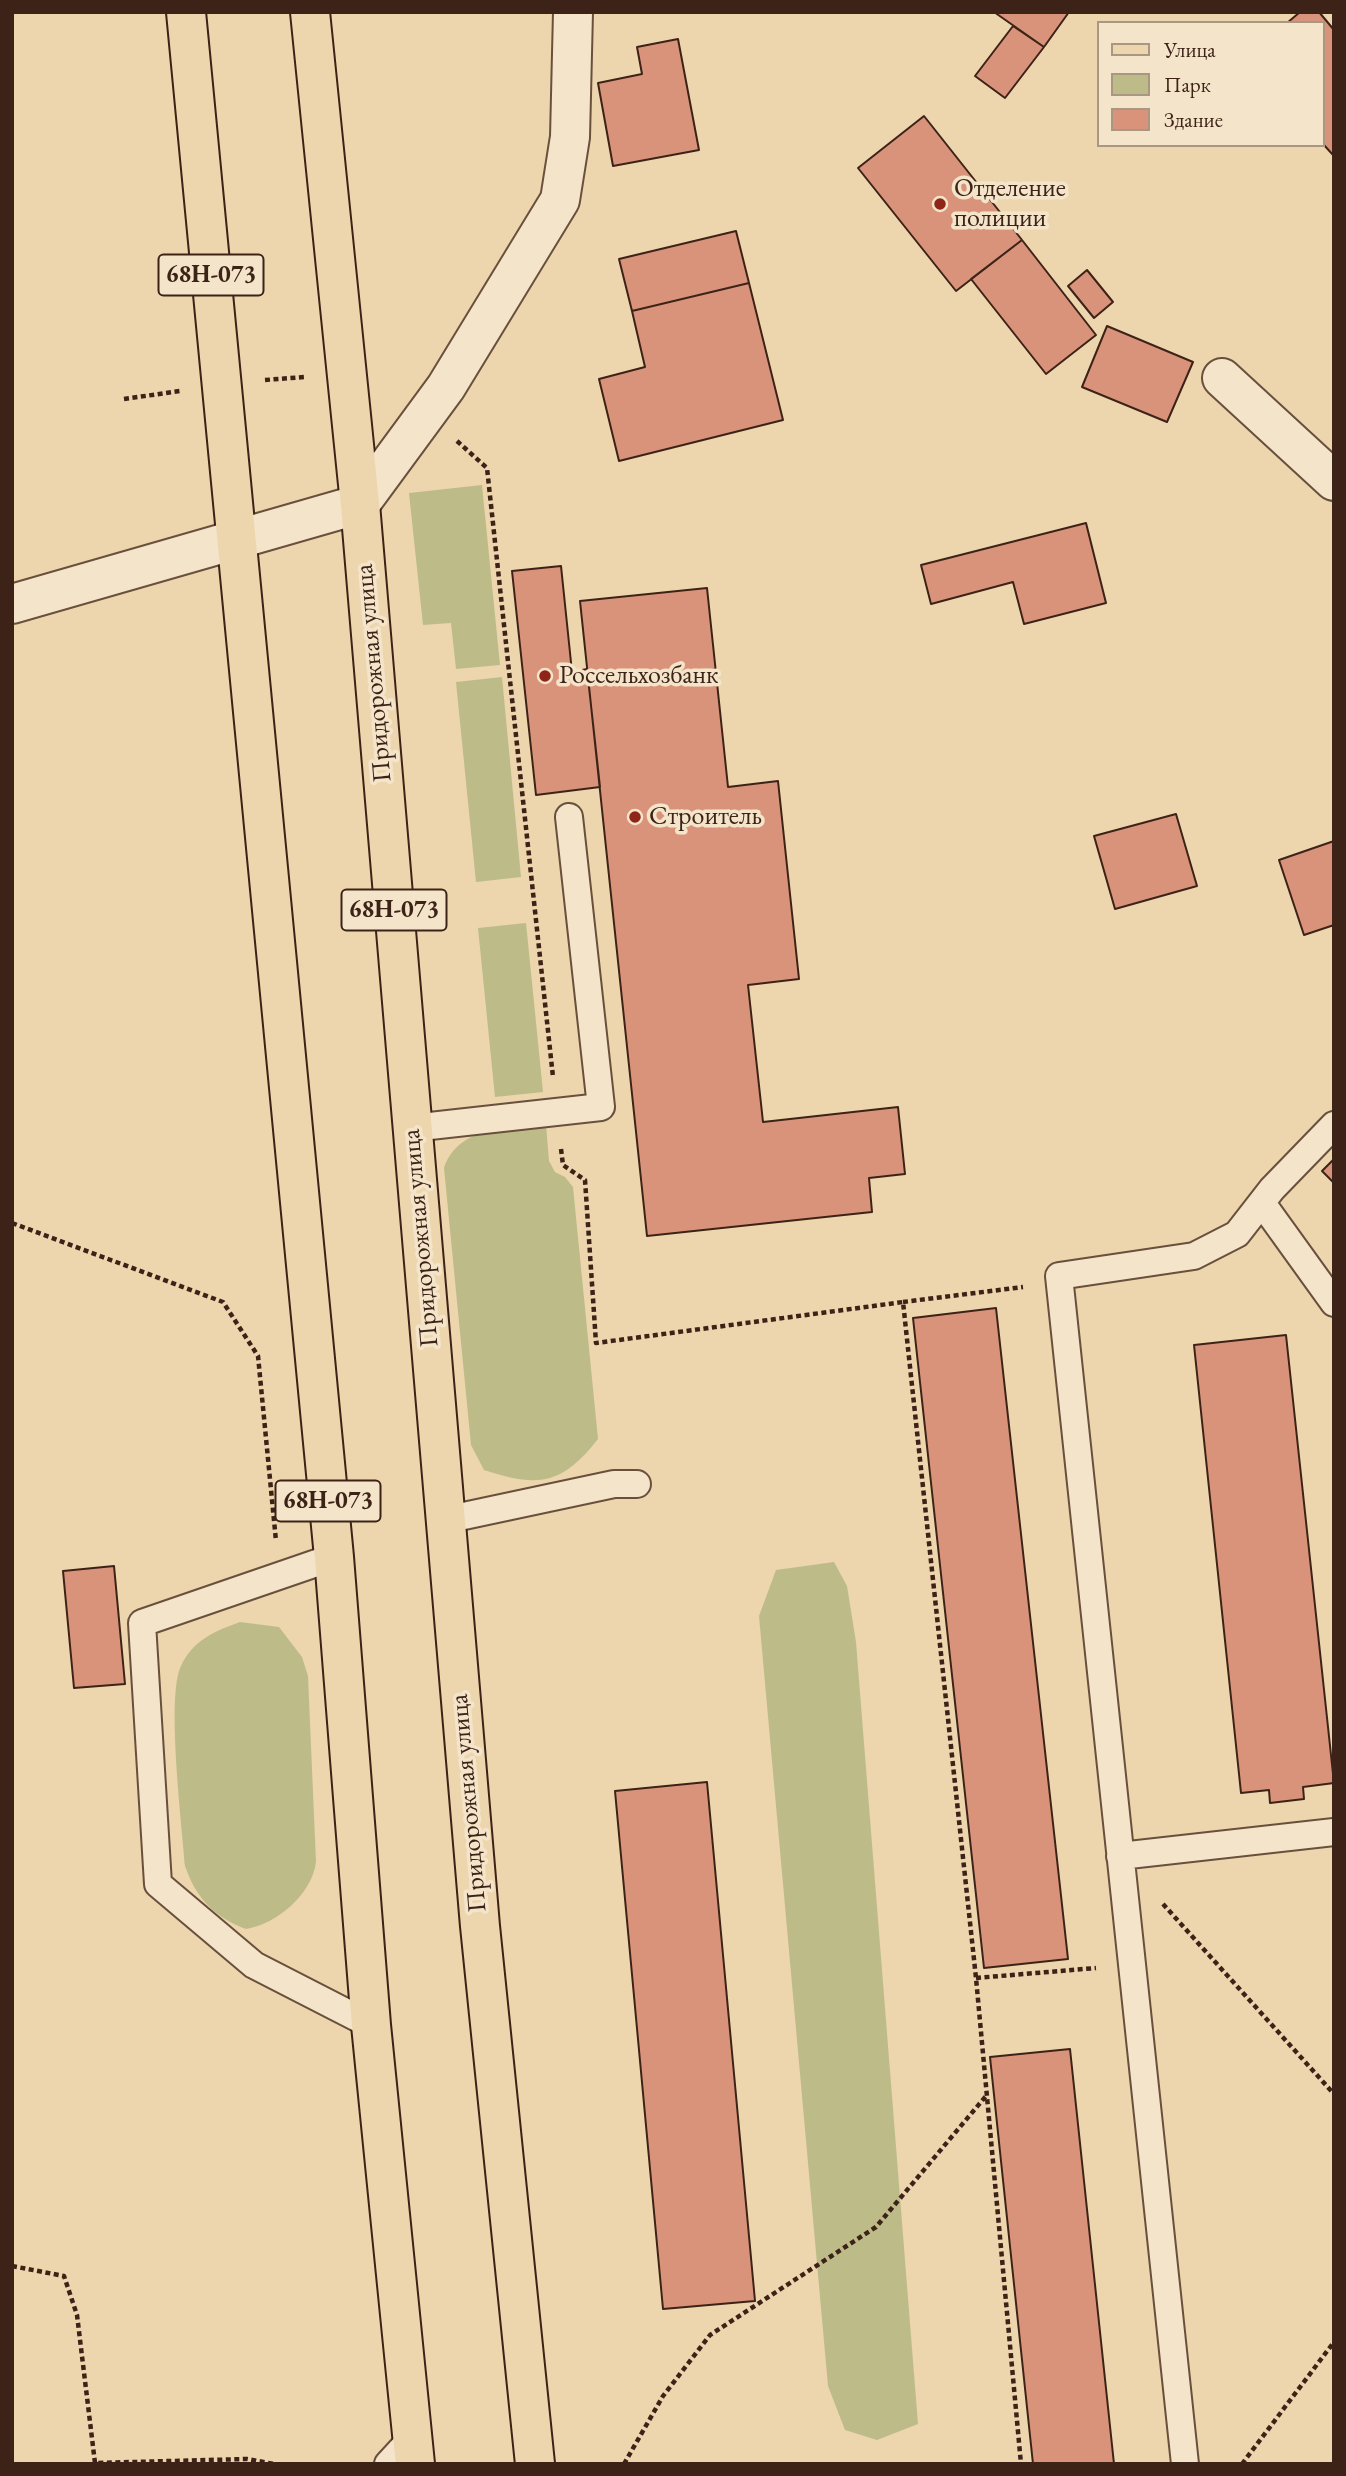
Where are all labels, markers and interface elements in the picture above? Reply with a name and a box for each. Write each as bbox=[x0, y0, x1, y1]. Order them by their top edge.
legend bbox=[1098, 21, 1325, 147]
text: Улица bbox=[1164, 36, 1216, 63]
text: Парк bbox=[1164, 71, 1211, 98]
text: Здание bbox=[1164, 106, 1223, 133]
place label: Отделение полиции bbox=[954, 173, 1066, 234]
marker: Отделение полиции bbox=[932, 196, 948, 212]
road number: 68Н-073 bbox=[158, 254, 264, 296]
street label: Придорожная улица bbox=[349, 563, 399, 783]
place label: Россельхозбанк bbox=[559, 660, 718, 692]
marker: Россельхозбанк bbox=[537, 668, 553, 684]
place label: Строитель bbox=[649, 801, 762, 833]
marker: Строитель bbox=[627, 809, 643, 825]
road number: 68Н-073 bbox=[342, 890, 446, 930]
street label: Придорожная улица bbox=[396, 1128, 446, 1348]
road number: 68Н-073 bbox=[276, 1480, 380, 1521]
street label: Придорожная улица bbox=[444, 1693, 494, 1913]

